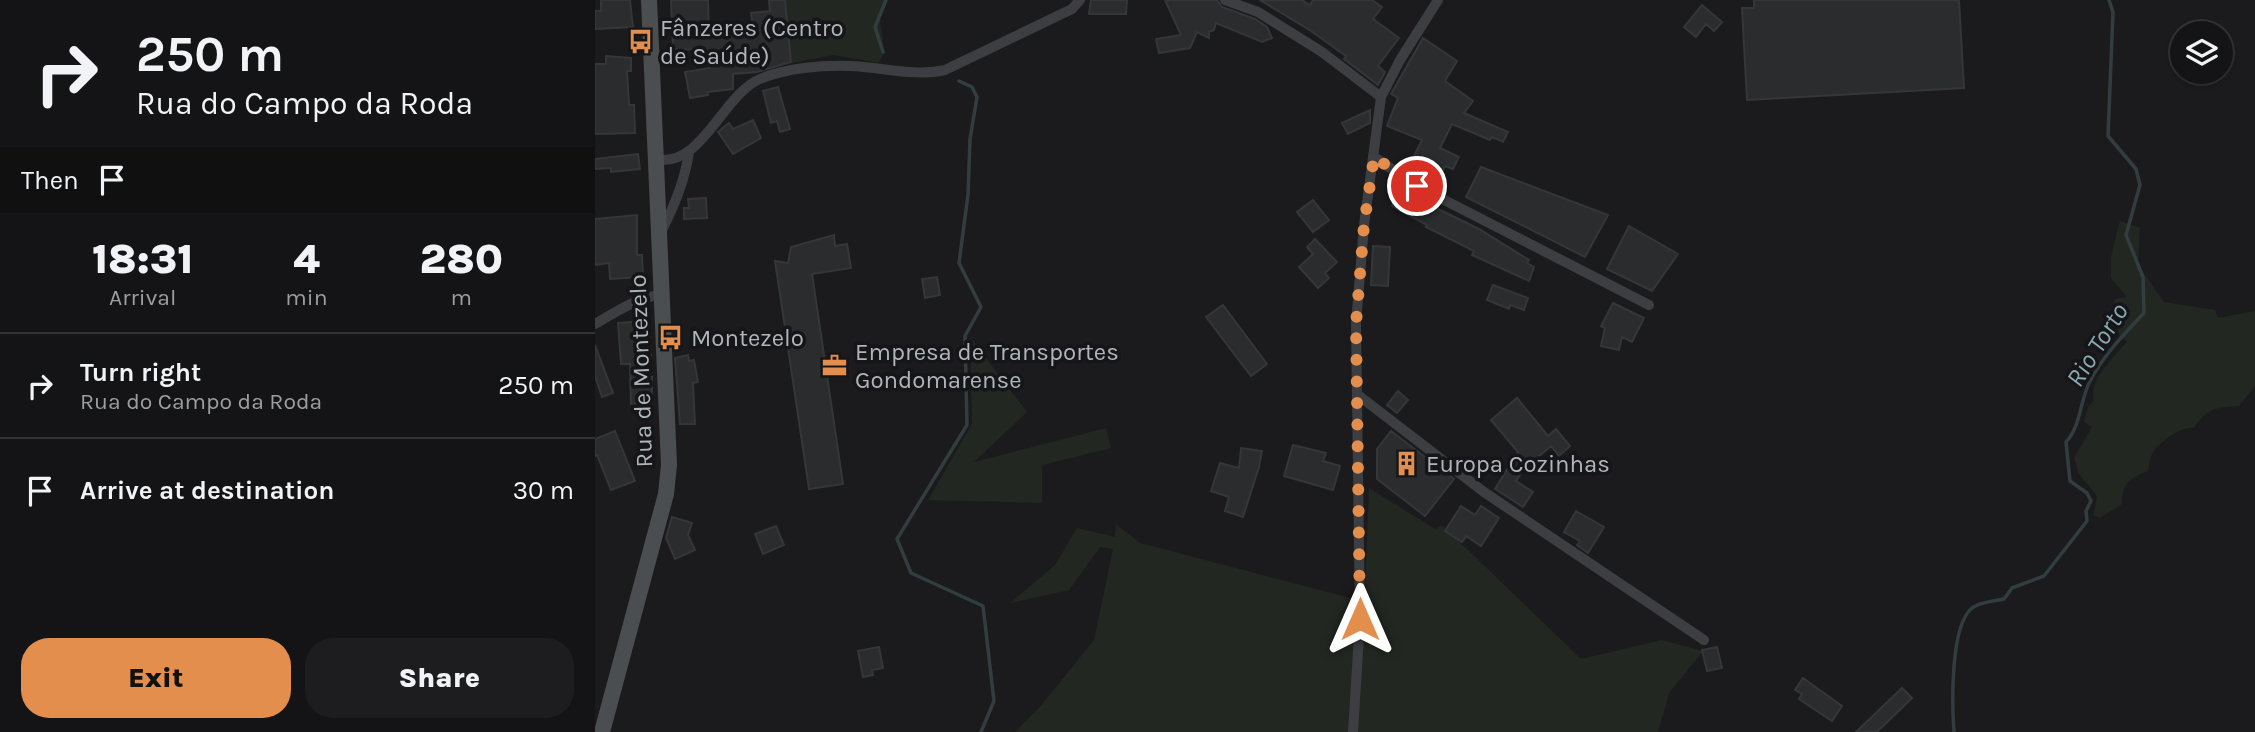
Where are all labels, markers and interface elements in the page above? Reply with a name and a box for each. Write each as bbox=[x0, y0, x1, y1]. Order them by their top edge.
place label: Fânzeres (Centro de Saúde) bbox=[660, 14, 844, 70]
map controls bbox=[2170, 21, 2233, 84]
button: layers bbox=[2170, 21, 2233, 84]
text: 250 m bbox=[136, 26, 284, 83]
icon: right bbox=[21, 28, 112, 119]
bus stop icon: Fânzeres (Centro de Saúde) bbox=[626, 28, 654, 56]
text: Rua do Campo da Roda bbox=[136, 85, 473, 122]
pin bbox=[1387, 156, 1447, 216]
icon: arrive bbox=[93, 161, 131, 199]
text: Then bbox=[21, 165, 79, 196]
icon: arrive bbox=[1398, 167, 1436, 205]
text: 18:31 bbox=[92, 234, 193, 284]
text: 4 bbox=[293, 234, 320, 284]
text: 280 bbox=[420, 234, 503, 284]
street label: Rua de Montezelo bbox=[624, 274, 658, 468]
text: Arrival bbox=[109, 284, 176, 311]
text: min bbox=[285, 284, 328, 311]
text: m bbox=[451, 284, 472, 311]
water label: Rio Torto bbox=[2059, 297, 2135, 393]
bus stop icon: Montezelo bbox=[657, 324, 685, 352]
place label: Montezelo bbox=[691, 324, 804, 352]
place label: Empresa de Transportes Gondomarense bbox=[855, 338, 1119, 394]
office icon: Empresa de Transportes Gondomarense bbox=[821, 352, 849, 380]
text: Turn right bbox=[80, 357, 201, 388]
icon: right bbox=[21, 367, 59, 405]
text: 250 m bbox=[498, 370, 574, 401]
text: Rua do Campo da Roda bbox=[80, 388, 322, 415]
building icon: Europa Cozinhas bbox=[1392, 450, 1420, 478]
place label: Europa Cozinhas bbox=[1426, 450, 1610, 478]
icon: arrive bbox=[21, 472, 59, 510]
text: Arrive at destination bbox=[80, 475, 334, 506]
text: 30 m bbox=[513, 475, 574, 506]
position arrow bbox=[1323, 582, 1397, 656]
button: Exit bbox=[21, 638, 291, 718]
button: Share bbox=[305, 638, 574, 718]

